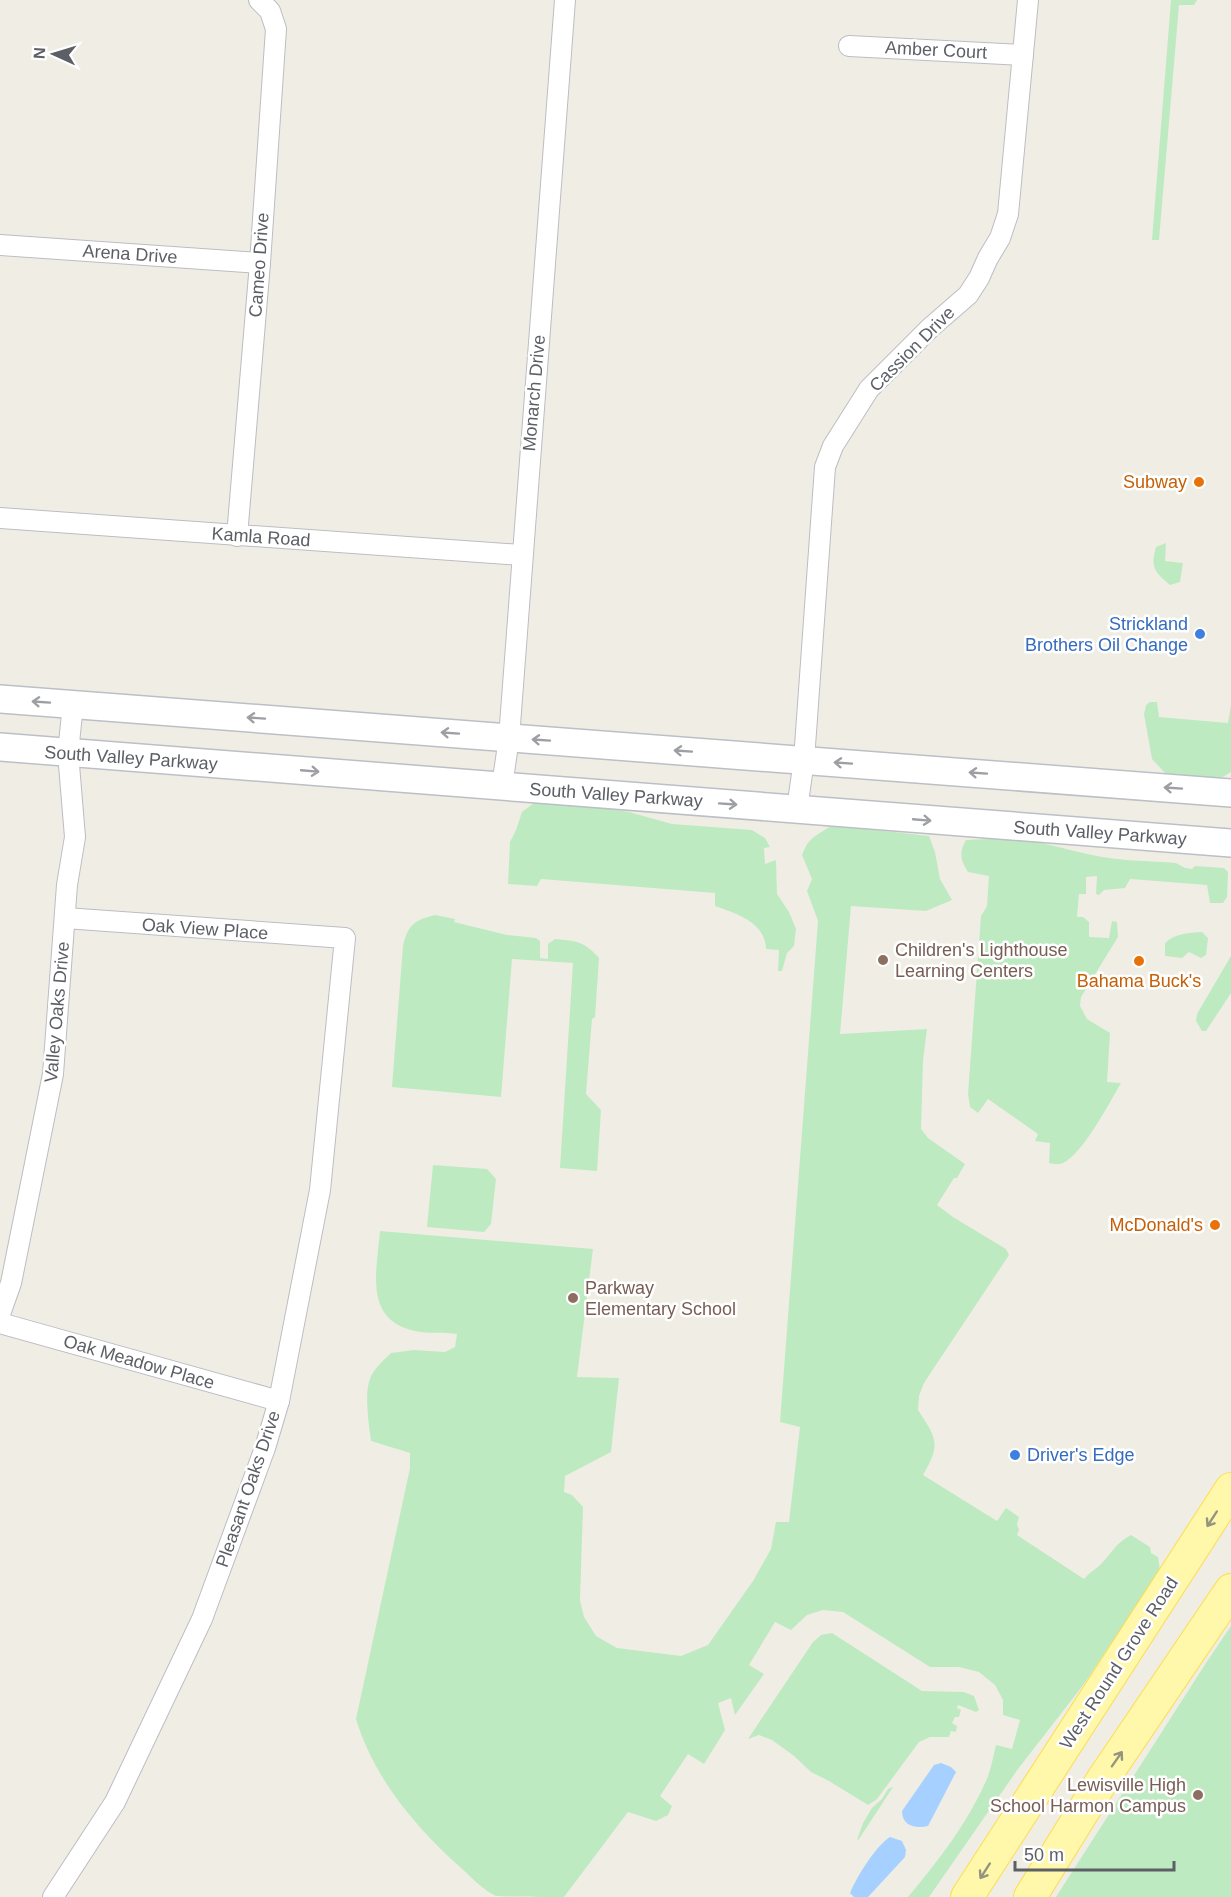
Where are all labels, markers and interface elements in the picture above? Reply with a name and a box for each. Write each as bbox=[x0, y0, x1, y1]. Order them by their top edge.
north arrow bbox=[24, 24, 84, 84]
street label: Amber Court bbox=[885, 37, 987, 63]
text: N bbox=[31, 47, 48, 59]
street label: Cameo Drive bbox=[245, 212, 273, 318]
street label: Arena Drive bbox=[82, 241, 178, 267]
street label: Cassion Drive bbox=[865, 302, 959, 396]
street label: Monarch Drive bbox=[519, 334, 549, 452]
place label: Subway bbox=[1123, 472, 1187, 492]
marker: Subway bbox=[1192, 475, 1206, 489]
street label: Kamla Road bbox=[211, 524, 311, 550]
place label: Strickland Brothers Oil Change bbox=[1025, 614, 1188, 655]
marker: Strickland Brothers Oil Change bbox=[1193, 627, 1207, 641]
one-way arrow bbox=[31, 696, 51, 707]
one-way arrow bbox=[247, 712, 266, 723]
one-way arrow bbox=[441, 727, 461, 738]
one-way arrow bbox=[531, 734, 551, 745]
street label: South Valley Parkway bbox=[44, 742, 218, 774]
one-way arrow bbox=[673, 745, 693, 756]
one-way arrow bbox=[833, 757, 853, 768]
one-way arrow bbox=[299, 766, 319, 777]
one-way arrow bbox=[969, 768, 989, 779]
street label: South Valley Parkway bbox=[529, 779, 703, 811]
one-way arrow bbox=[1163, 782, 1183, 793]
one-way arrow bbox=[717, 799, 737, 810]
one-way arrow bbox=[912, 815, 931, 826]
street label: South Valley Parkway bbox=[1013, 817, 1187, 849]
street label: Oak View Place bbox=[141, 915, 269, 943]
place label: Children's Lighthouse Learning Centers bbox=[895, 940, 1068, 981]
street label: Valley Oaks Drive bbox=[41, 941, 73, 1083]
marker: Children's Lighthouse Learning Centers bbox=[876, 953, 890, 967]
marker: Bahama Buck's bbox=[1132, 954, 1146, 968]
place label: Bahama Buck's bbox=[1077, 971, 1201, 991]
place label: McDonald's bbox=[1110, 1215, 1203, 1235]
marker: McDonald's bbox=[1208, 1218, 1222, 1232]
place label: Parkway Elementary School bbox=[585, 1278, 736, 1319]
marker: Parkway Elementary School bbox=[566, 1291, 580, 1305]
street label: Oak Meadow Place bbox=[61, 1331, 217, 1393]
street label: Pleasant Oaks Drive bbox=[212, 1408, 284, 1570]
place label: Driver's Edge bbox=[1027, 1445, 1134, 1465]
marker: Driver's Edge bbox=[1008, 1448, 1022, 1462]
one-way arrow bbox=[1206, 1510, 1219, 1527]
street label: West Round Grove Road bbox=[1056, 1573, 1182, 1753]
one-way arrow bbox=[1111, 1751, 1123, 1767]
place label: Lewisville High School Harmon Campus bbox=[990, 1775, 1186, 1816]
marker: Lewisville High School Harmon Campus bbox=[1191, 1788, 1205, 1802]
scale bar bbox=[1015, 1834, 1174, 1872]
text: 50 m bbox=[1024, 1845, 1064, 1865]
one-way arrow bbox=[978, 1862, 991, 1879]

